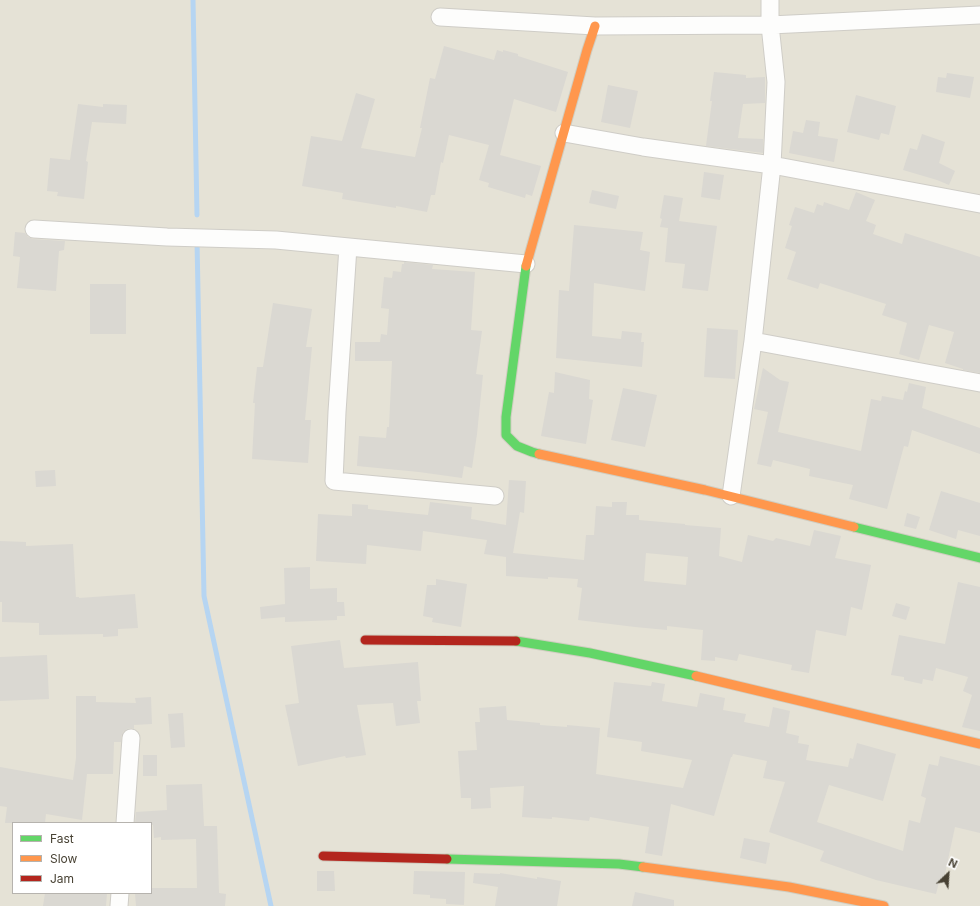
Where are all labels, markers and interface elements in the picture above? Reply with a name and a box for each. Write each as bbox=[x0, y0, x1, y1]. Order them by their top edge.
legend bbox=[12, 822, 152, 894]
text: Fast bbox=[50, 831, 74, 846]
text: Slow bbox=[50, 851, 77, 866]
north arrow bbox=[928, 854, 968, 894]
text: N bbox=[946, 855, 960, 871]
text: Jam bbox=[50, 871, 74, 886]

